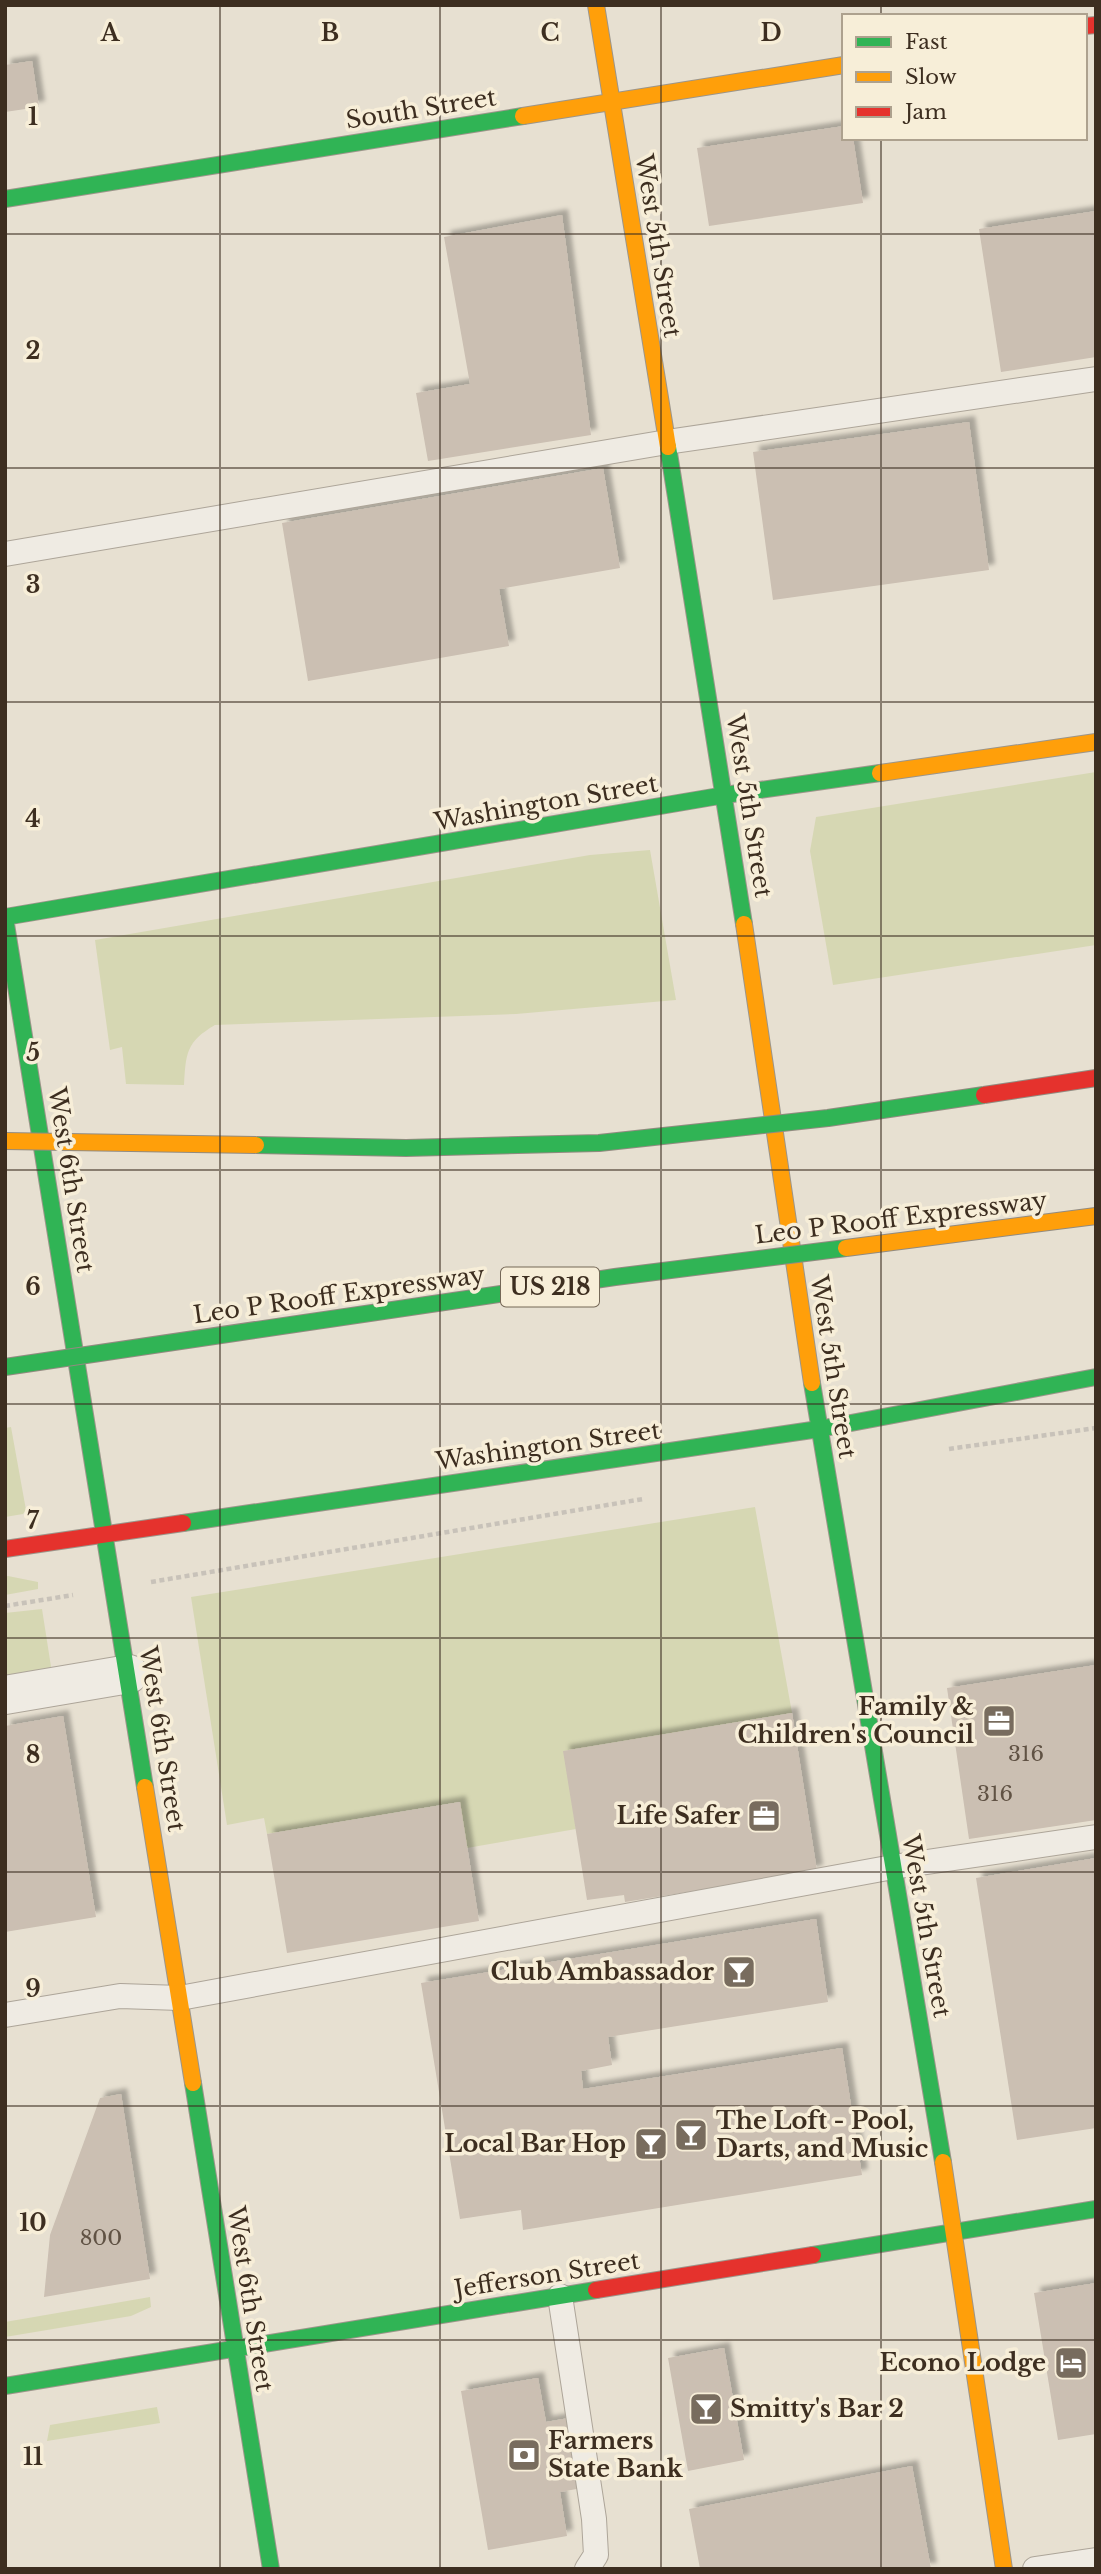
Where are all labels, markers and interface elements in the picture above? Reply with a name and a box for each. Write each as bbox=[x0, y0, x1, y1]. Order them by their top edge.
legend bbox=[842, 14, 1087, 140]
text: A bbox=[100, 19, 121, 47]
text: B bbox=[321, 19, 339, 47]
text: C bbox=[541, 19, 559, 47]
text: D bbox=[760, 19, 782, 47]
text: Fast bbox=[905, 29, 947, 55]
text: Slow bbox=[905, 64, 957, 90]
street label: South Street bbox=[344, 82, 498, 135]
text: Jam bbox=[902, 99, 947, 125]
text: 1 bbox=[28, 103, 38, 131]
street label: West 5th Street bbox=[630, 151, 687, 340]
text: 2 bbox=[26, 337, 40, 365]
text: 3 bbox=[26, 571, 40, 599]
street label: West 5th Street bbox=[721, 711, 778, 900]
street label: Washington Street bbox=[431, 769, 660, 837]
text: 4 bbox=[25, 805, 41, 833]
text: 5 bbox=[26, 1039, 40, 1067]
street label: West 6th Street bbox=[42, 1084, 100, 1275]
street label: Leo P Rooff Expressway bbox=[753, 1185, 1049, 1250]
street label: Leo P Rooff Expressway bbox=[191, 1260, 487, 1329]
road number: US 218 bbox=[501, 1268, 599, 1306]
street label: West 5th Street bbox=[805, 1272, 862, 1461]
text: 6 bbox=[25, 1273, 41, 1301]
street label: Washington Street bbox=[433, 1415, 662, 1476]
text: 7 bbox=[27, 1507, 40, 1535]
street label: West 6th Street bbox=[133, 1643, 191, 1834]
place label: Family & Children's Council bbox=[737, 1692, 974, 1749]
office icon: Family & Children's Council bbox=[980, 1702, 1018, 1740]
text: 8 bbox=[26, 1741, 40, 1769]
house number: 316 bbox=[1008, 1741, 1044, 1767]
house number: 316 bbox=[977, 1781, 1013, 1807]
office icon: Life Safer bbox=[745, 1797, 783, 1835]
place label: Life Safer bbox=[617, 1801, 740, 1830]
street label: West 5th Street bbox=[896, 1831, 957, 2020]
bar icon: Club Ambassador bbox=[720, 1953, 758, 1991]
place label: Club Ambassador bbox=[491, 1957, 714, 1986]
text: 9 bbox=[25, 1975, 41, 2003]
place label: The Loft - Pool, Darts, and Music bbox=[716, 2106, 928, 2163]
bar icon: The Loft - Pool, Darts, and Music bbox=[672, 2116, 710, 2154]
bar icon: Local Bar Hop bbox=[632, 2125, 670, 2163]
place label: Local Bar Hop bbox=[444, 2129, 626, 2158]
street label: West 6th Street bbox=[221, 2203, 279, 2394]
text: 10 bbox=[19, 2209, 47, 2237]
house number: 800 bbox=[80, 2225, 122, 2251]
street label: Jefferson Street bbox=[449, 2246, 642, 2304]
hotel icon: Econo Lodge bbox=[1052, 2344, 1090, 2382]
place label: Econo Lodge bbox=[879, 2348, 1046, 2377]
bar icon: Smitty's Bar 2 bbox=[687, 2390, 725, 2428]
place label: Smitty's Bar 2 bbox=[730, 2394, 904, 2423]
place label: Farmers State Bank bbox=[548, 2426, 684, 2483]
bank icon: Farmers State Bank bbox=[505, 2436, 543, 2474]
text: 11 bbox=[23, 2443, 43, 2471]

